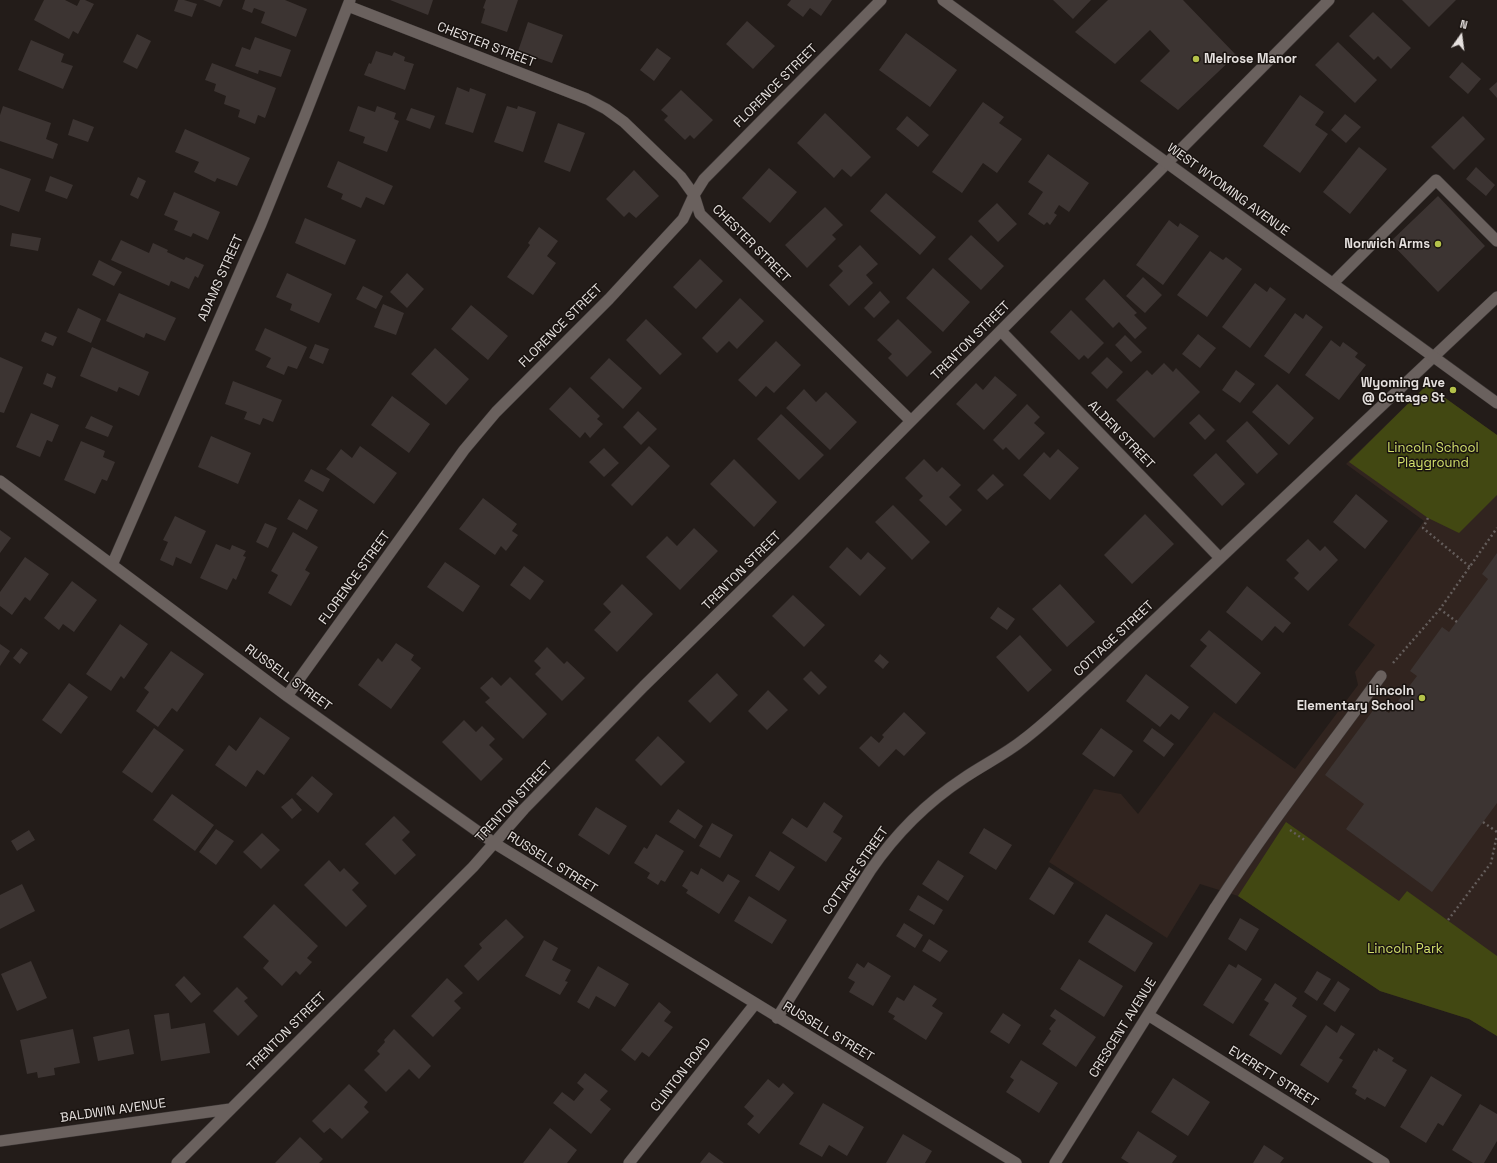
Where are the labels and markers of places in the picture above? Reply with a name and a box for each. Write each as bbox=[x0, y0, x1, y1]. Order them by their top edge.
place label: Melrose Manor bbox=[1204, 51, 1297, 67]
marker: Melrose Manor bbox=[1191, 54, 1201, 64]
place label: Norwich Arms bbox=[1344, 236, 1430, 252]
marker: Norwich Arms bbox=[1433, 239, 1443, 249]
place label: Wyoming Ave @ Cottage St bbox=[1361, 375, 1445, 406]
marker: Wyoming Ave @ Cottage St bbox=[1448, 385, 1458, 395]
place label: Lincoln Elementary School bbox=[1297, 683, 1414, 714]
marker: Lincoln Elementary School bbox=[1417, 693, 1427, 703]

